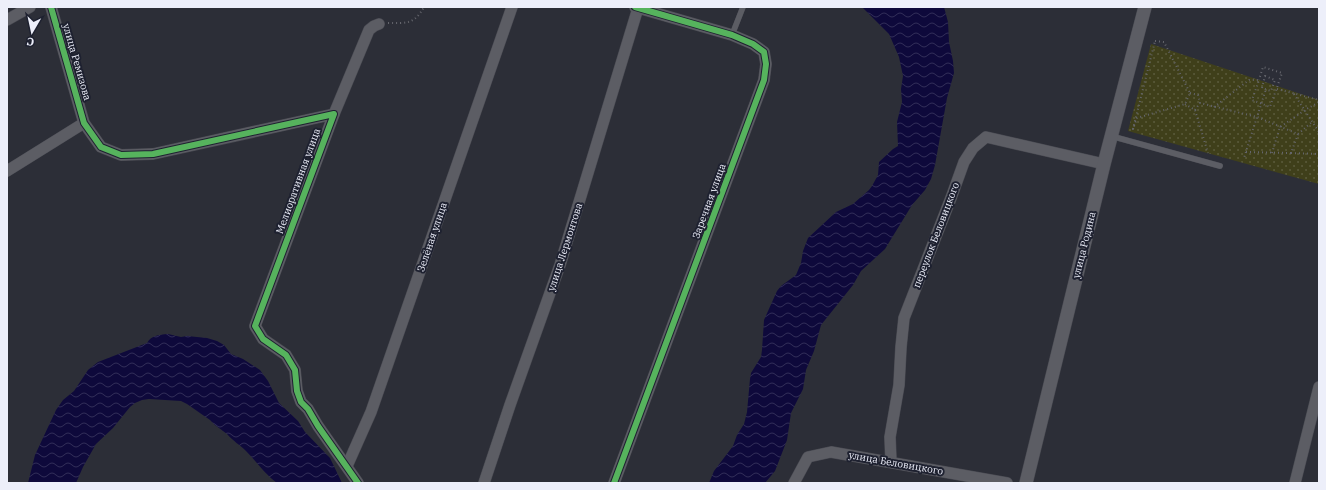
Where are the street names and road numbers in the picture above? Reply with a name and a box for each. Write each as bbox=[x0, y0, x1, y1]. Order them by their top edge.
street label: улица Ремизова bbox=[60, 22, 94, 102]
street label: Мелиоративная улица bbox=[273, 126, 323, 235]
street label: Заречная улица bbox=[689, 161, 729, 240]
street label: переулок Беловицкого bbox=[910, 180, 962, 290]
street label: Зелёная улица bbox=[414, 200, 450, 273]
street label: улица Лермонтова bbox=[545, 201, 586, 293]
street label: улица Родина bbox=[1069, 210, 1099, 280]
street label: улица Беловицкого bbox=[848, 448, 945, 478]

